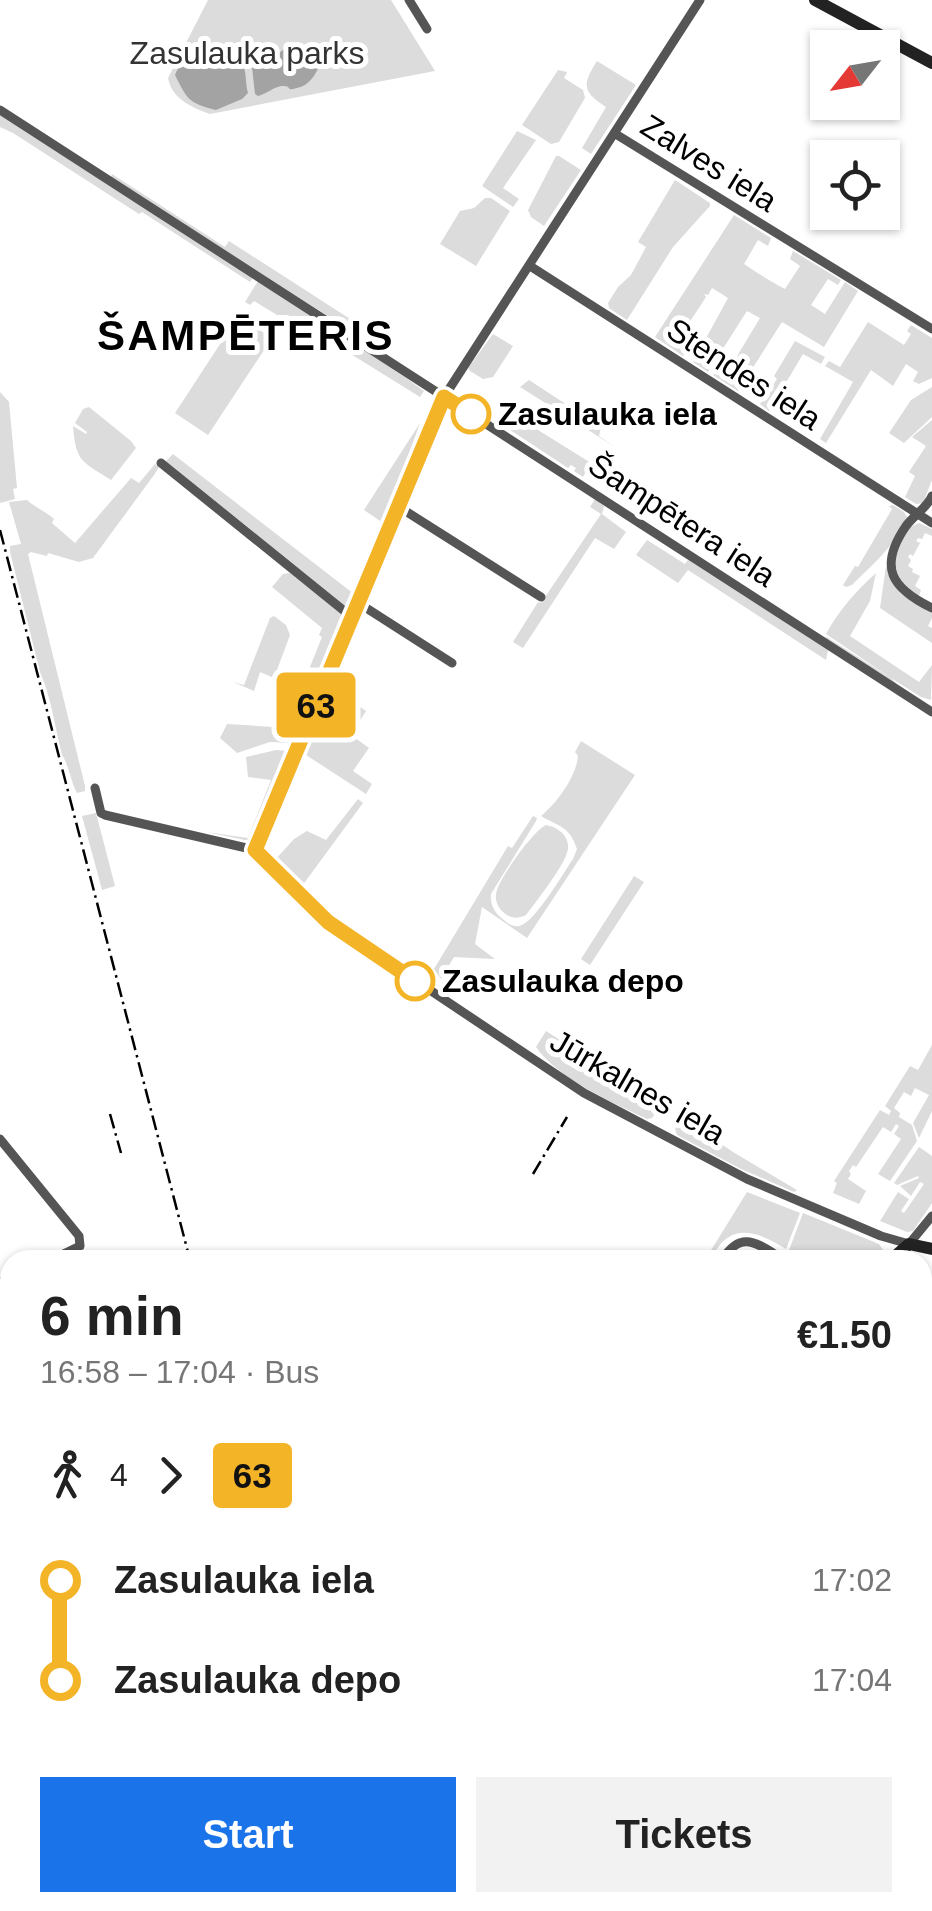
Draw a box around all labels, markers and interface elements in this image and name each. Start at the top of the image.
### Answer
north arrow [810,30,900,120]
map controls [810,30,900,230]
park label: Zasulauka parks [130,35,364,71]
street label: Zalves iela [635,107,784,219]
button: locate [810,140,900,230]
district label: ŠAMPĒTERIS [97,311,395,359]
street label: Stendes iela [660,311,828,437]
marker: Zasulauka iela [452,395,490,433]
place label: Zasulauka iela [498,396,717,432]
street label: Šampētera iela [582,446,782,594]
line badge: 63 [271,672,361,738]
text: 63 [297,686,335,725]
marker: Zasulauka depo [396,962,434,1000]
place label: Zasulauka depo [442,963,684,999]
street label: Jūrkalnes iela [544,1022,732,1152]
text: 6 min [40,1285,184,1347]
text: €1.50 [797,1314,892,1356]
text: 16:58 – 17:04 · Bus [40,1354,319,1390]
icon: walk [40,1448,95,1503]
icon: forward [143,1448,198,1503]
text: 63 [233,1456,272,1495]
text: 4 [110,1457,128,1493]
text: Zasulauka iela [114,1559,374,1601]
text: 17:02 [812,1562,892,1598]
text: Zasulauka depo [114,1659,401,1701]
text: 17:04 [812,1662,892,1698]
button: Start [40,1777,456,1892]
button: Tickets [476,1777,892,1892]

